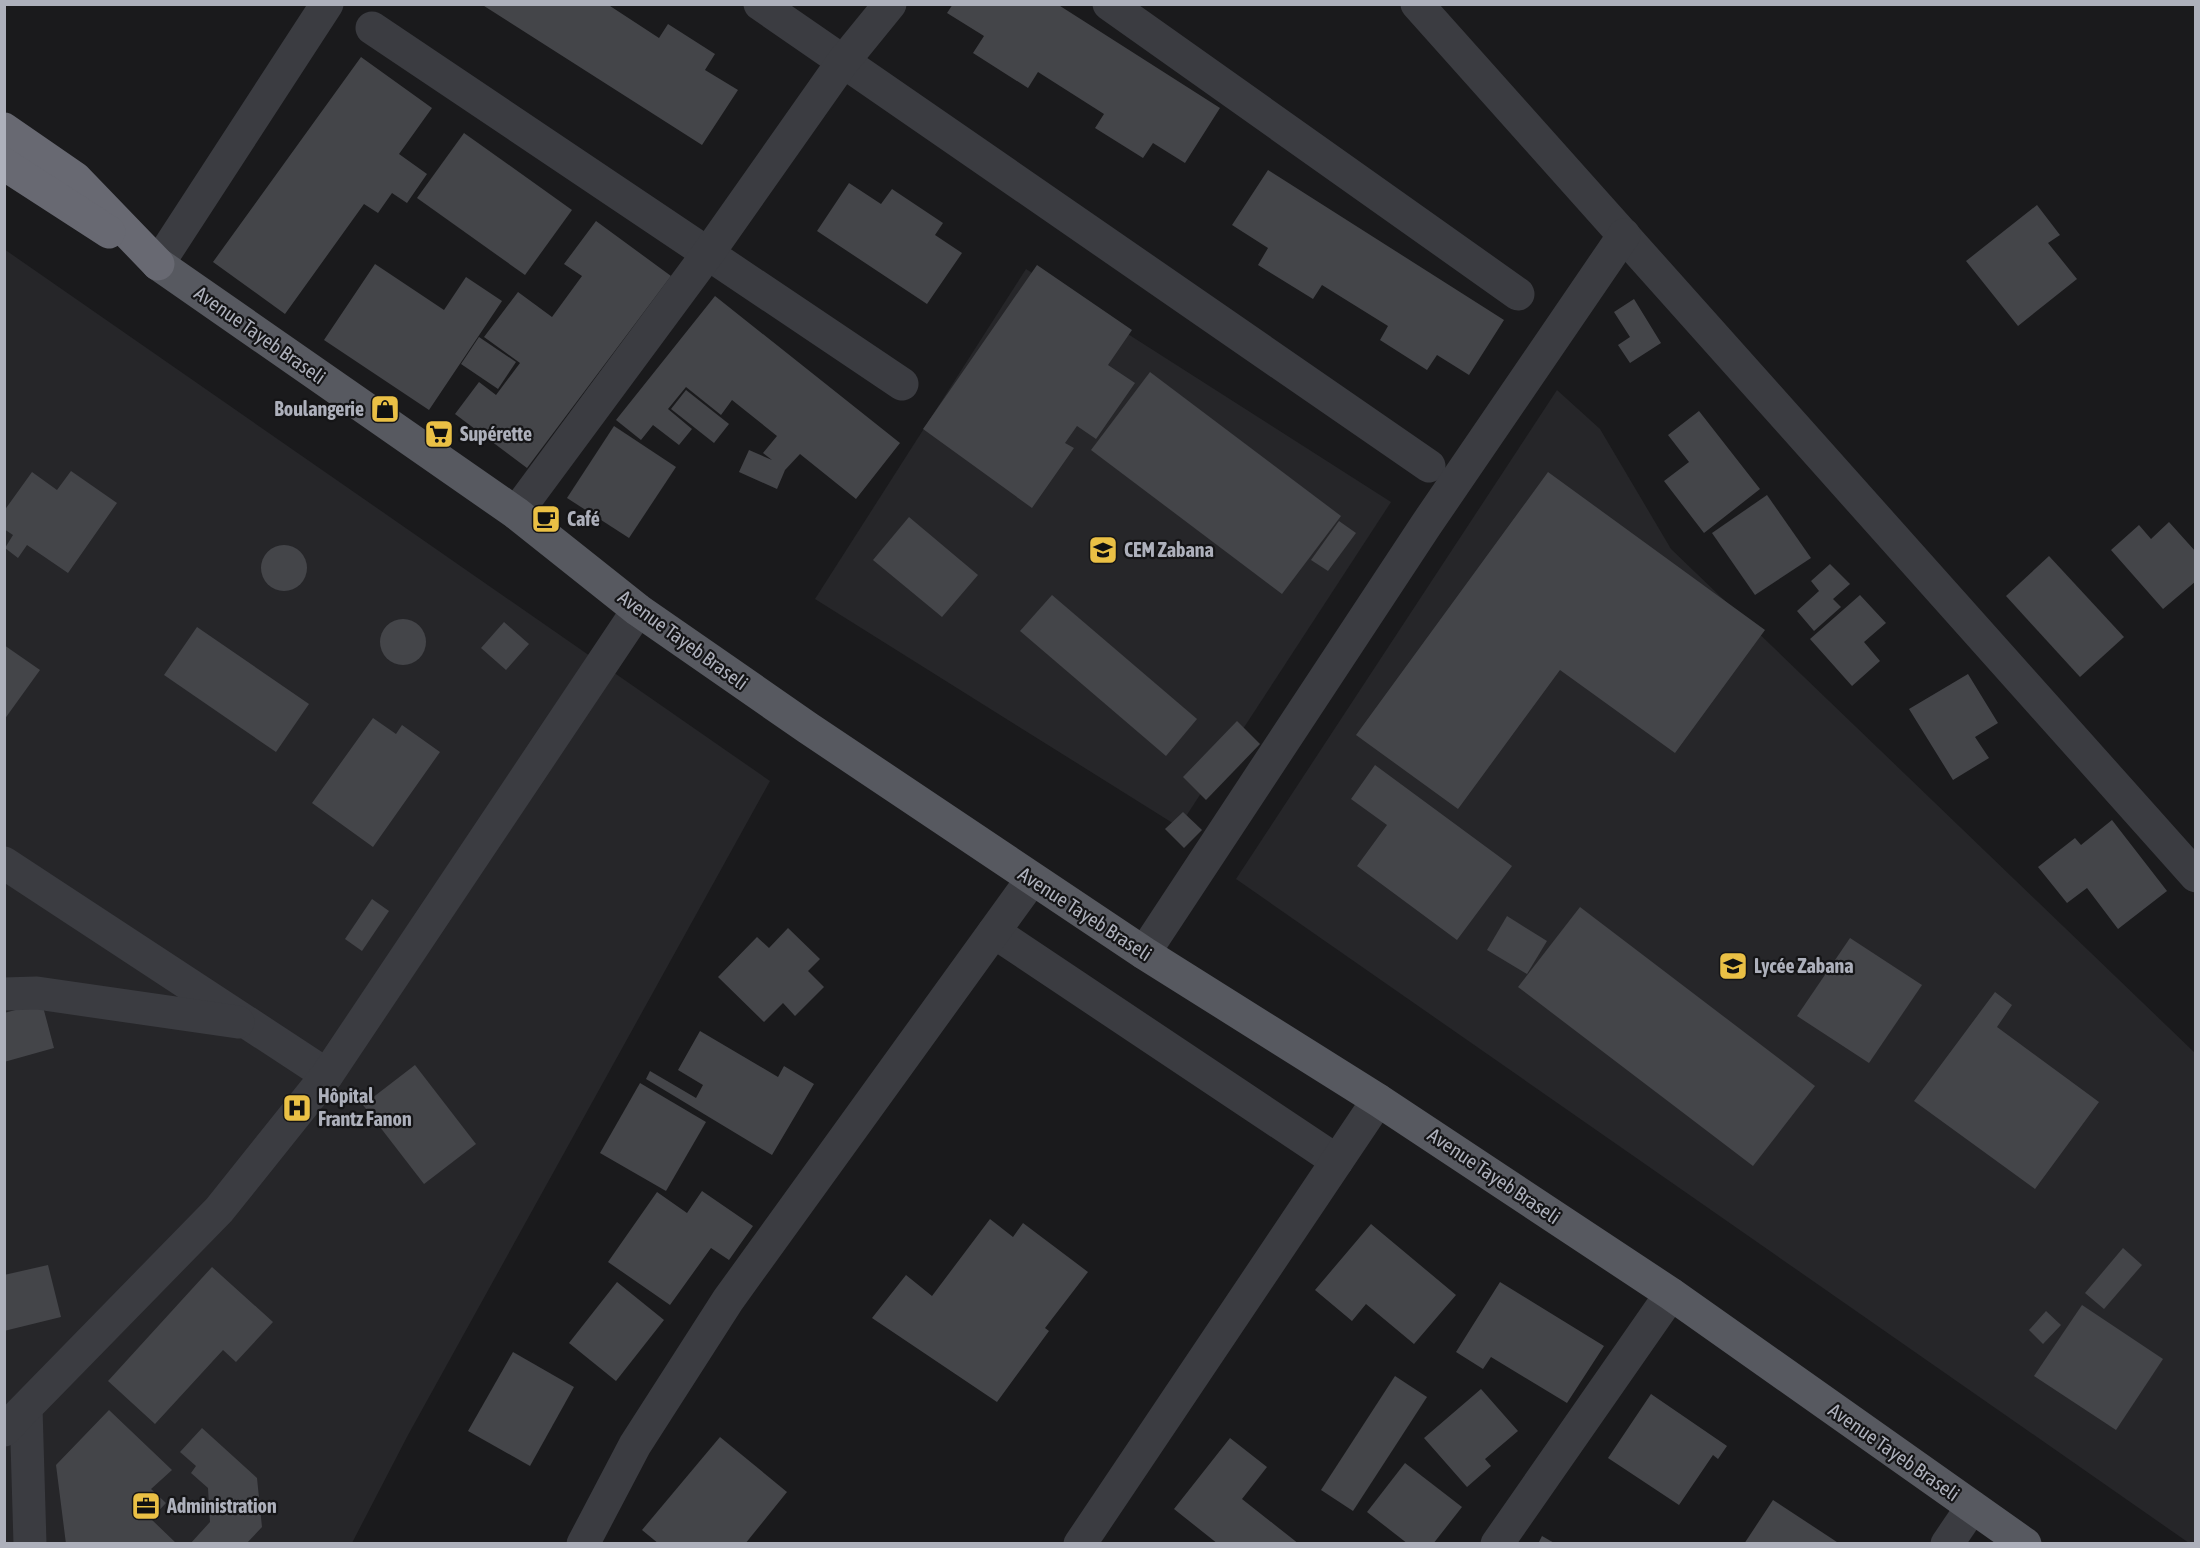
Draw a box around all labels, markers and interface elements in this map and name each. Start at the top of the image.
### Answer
street label: Avenue Tayeb Braseli [190,281,330,388]
shop icon: Boulangerie [369,393,401,425]
place label: Boulangerie [274,397,364,420]
supermarket icon: Supérette [423,418,455,450]
place label: Supérette [460,422,532,445]
cafe icon: Café [530,503,562,535]
place label: Café [567,507,600,530]
school or university icon: CEM Zabana [1087,534,1119,566]
place label: CEM Zabana [1124,538,1214,561]
street label: Avenue Tayeb Braseli [614,585,753,694]
street label: Avenue Tayeb Braseli [1014,862,1156,965]
school or university icon: Lycée Zabana [1717,950,1749,982]
place label: Lycée Zabana [1754,954,1853,977]
place label: Hôpital Frantz Fanon [318,1084,412,1130]
hospital icon: Hôpital Frantz Fanon [281,1092,313,1124]
street label: Avenue Tayeb Braseli [1424,1123,1565,1228]
street label: Avenue Tayeb Braseli [1824,1398,1964,1505]
office icon: Administration [130,1490,162,1522]
place label: Administration [166,1494,277,1517]

